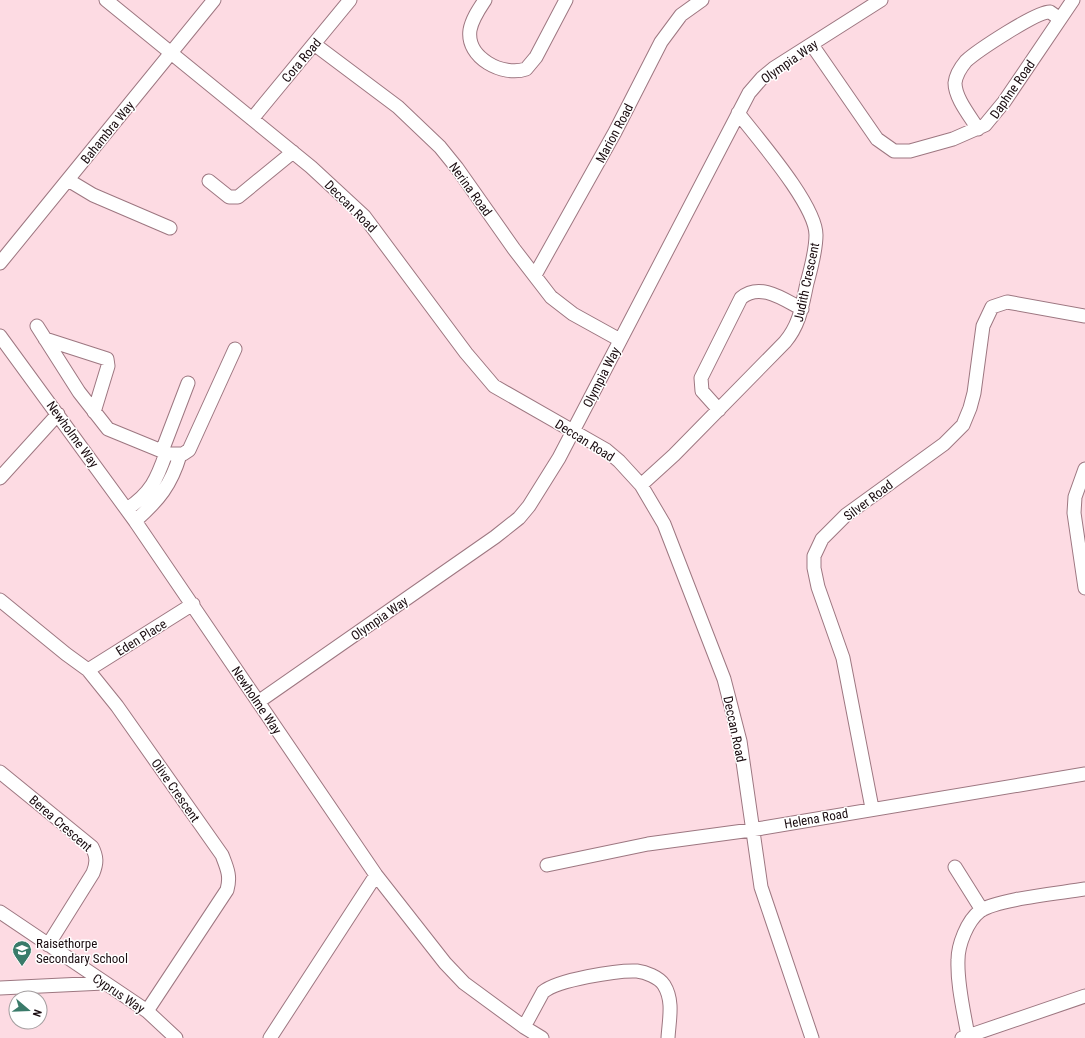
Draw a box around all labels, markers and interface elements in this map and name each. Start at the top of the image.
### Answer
street label: Cora Road [279,35,324,85]
street label: Olympia Way [758,36,821,86]
street label: Daphne Road [987,57,1038,121]
street label: Bahambra Way [78,98,138,167]
street label: Marion Road [593,101,636,165]
street label: Nerina Road [446,160,495,219]
street label: Deccan Road [322,177,380,235]
street label: Judith Crescent [791,241,822,323]
street label: Olympia Way [580,344,623,410]
street label: Newholme Way [43,398,102,471]
street label: Deccan Road [552,416,617,465]
street label: Silver Road [841,477,896,524]
street label: Olympia Way [348,593,411,643]
street label: Eden Place [113,616,169,659]
street label: Newholme Way [228,664,285,737]
street label: Deccan Road [720,695,749,764]
street label: Olive Crescent [148,756,203,825]
street label: Berea Crescent [26,792,95,855]
street label: Helena Road [783,805,849,832]
place label: Raisethorpe Secondary School [36,936,128,966]
school or university icon: Raisethorpe Secondary School [11,939,33,967]
street label: Cyprus Way [90,971,148,1017]
north arrow [8,990,48,1030]
text: N [30,1008,44,1019]

